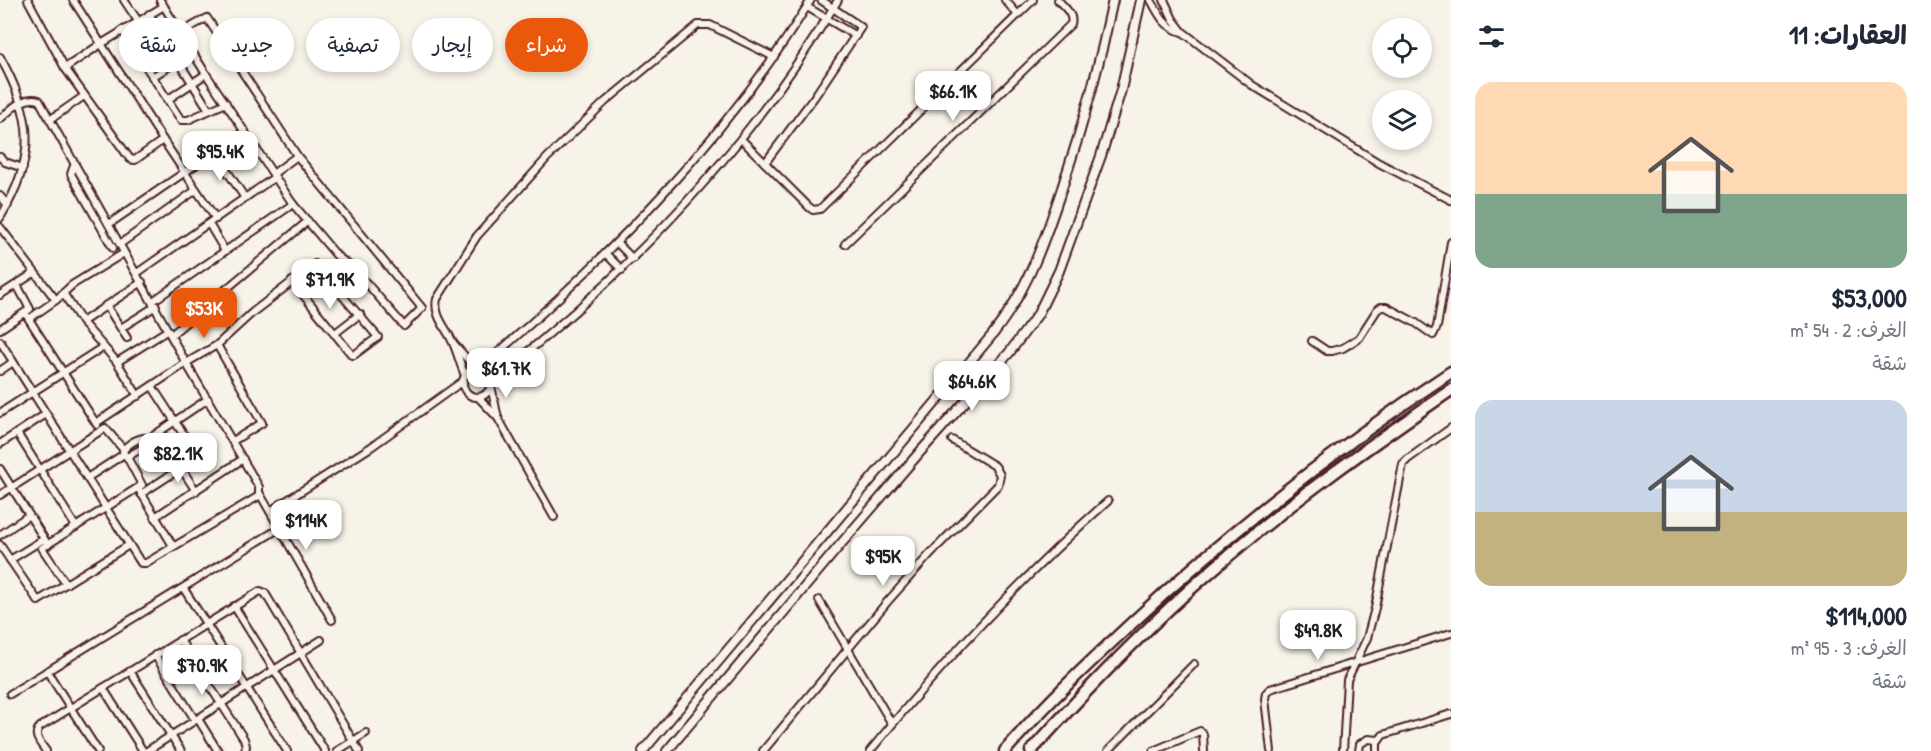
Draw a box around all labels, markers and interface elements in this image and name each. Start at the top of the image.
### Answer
text: العقارات: 11 [1789,17,1907,52]
chip: شقة [119,18,198,72]
chip: جديد [210,18,294,72]
chip: تصفية [306,18,400,72]
chip: إيجار [412,18,493,72]
chip: شراء [505,18,588,72]
map controls [1372,18,1432,150]
button: locate [1372,18,1432,78]
icon: filters [1475,20,1508,53]
pin: $66.1K [904,71,1002,122]
text: $66.1K [929,77,977,104]
button: layers [1372,90,1432,150]
icon: home [1637,121,1745,229]
pin: $95.4K [171,131,269,182]
text: $95.4K [196,137,244,164]
pin: $71.9K [281,259,379,310]
text: $71.9K [305,265,355,292]
text: $53,000 [1831,280,1907,315]
pin: $53K [168,288,240,339]
text: $53K [185,294,223,321]
text: الغرف: 2 · 54 m² [1790,316,1907,343]
pin: $61.7K [457,348,555,399]
text: شقة [1872,349,1907,376]
text: $61.7K [481,354,531,381]
pin: $64.6K [923,361,1021,412]
text: $64.6K [948,367,996,394]
pin: $82.1K [129,433,227,484]
text: $82.1K [153,439,203,466]
icon: home [1637,439,1745,547]
pin: $114K [264,500,348,551]
text: $114K [285,506,327,533]
pin: $95K [847,536,919,587]
text: $95K [865,542,901,569]
text: $114,000 [1825,598,1907,633]
pin: $49.8K [1269,610,1367,661]
text: $49.8K [1294,616,1342,643]
text: الغرف: 3 · 95 m² [1791,634,1907,661]
pin: $70.9K [153,645,251,696]
text: $70.9K [176,651,228,678]
text: شقة [1872,667,1907,694]

